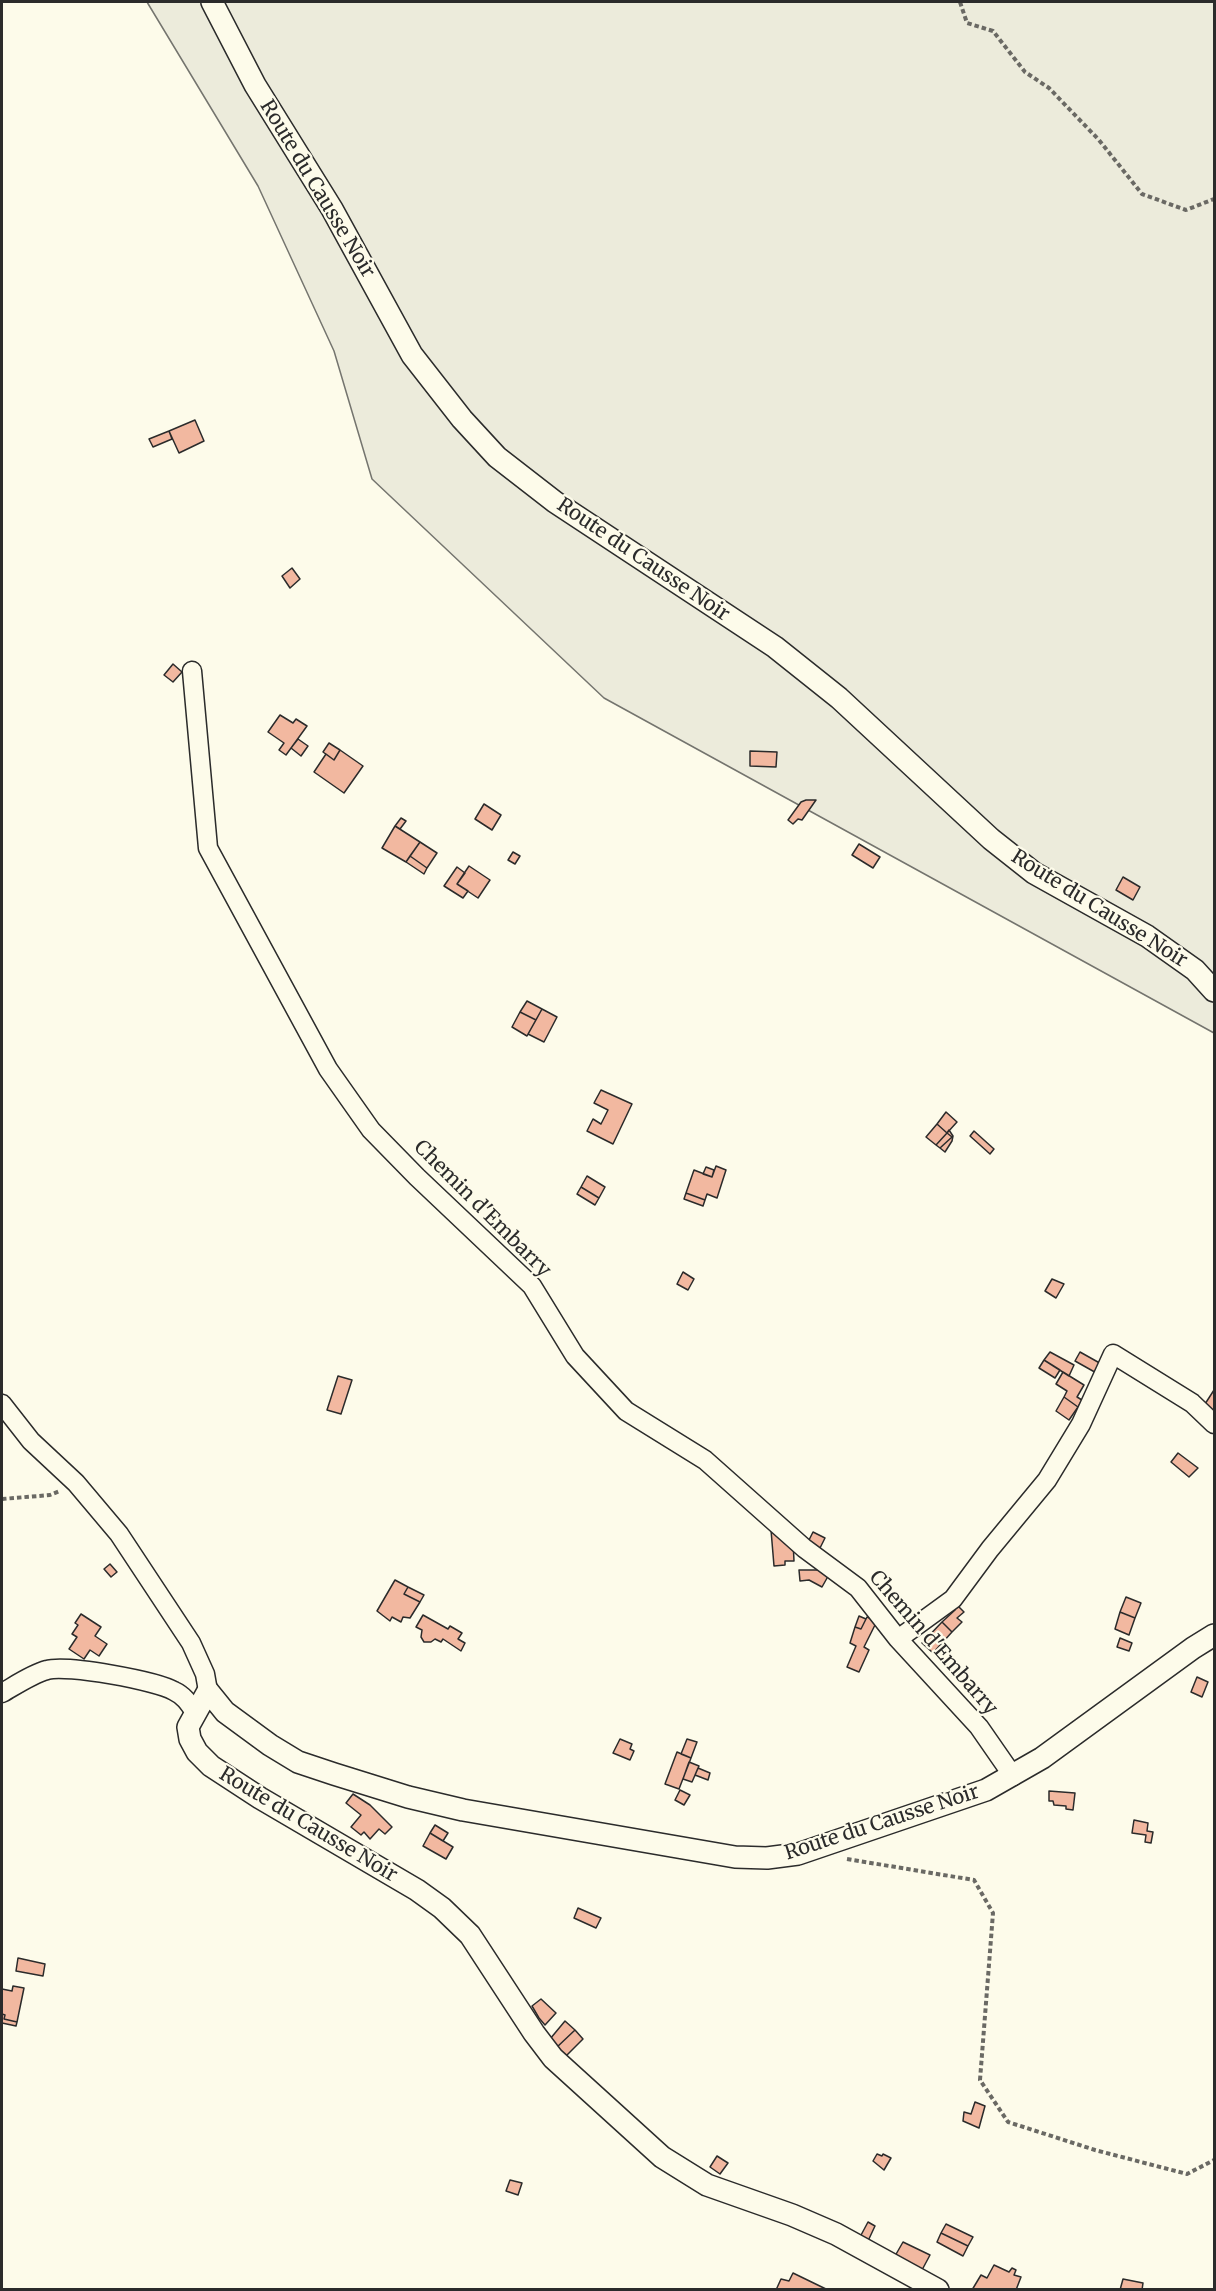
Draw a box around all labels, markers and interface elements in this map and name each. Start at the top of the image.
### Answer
street label: Route du Causse Noir [254,96,380,282]
street label: Route du Causse Noir [552,493,734,627]
street label: Route du Causse Noir [1007,845,1191,973]
street label: Chemin d'Embarry [409,1136,555,1282]
street label: Chemin d'Embarry [864,1566,1002,1720]
street label: Route du Causse Noir [215,1762,401,1888]
street label: Route du Causse Noir [782,1780,982,1866]

